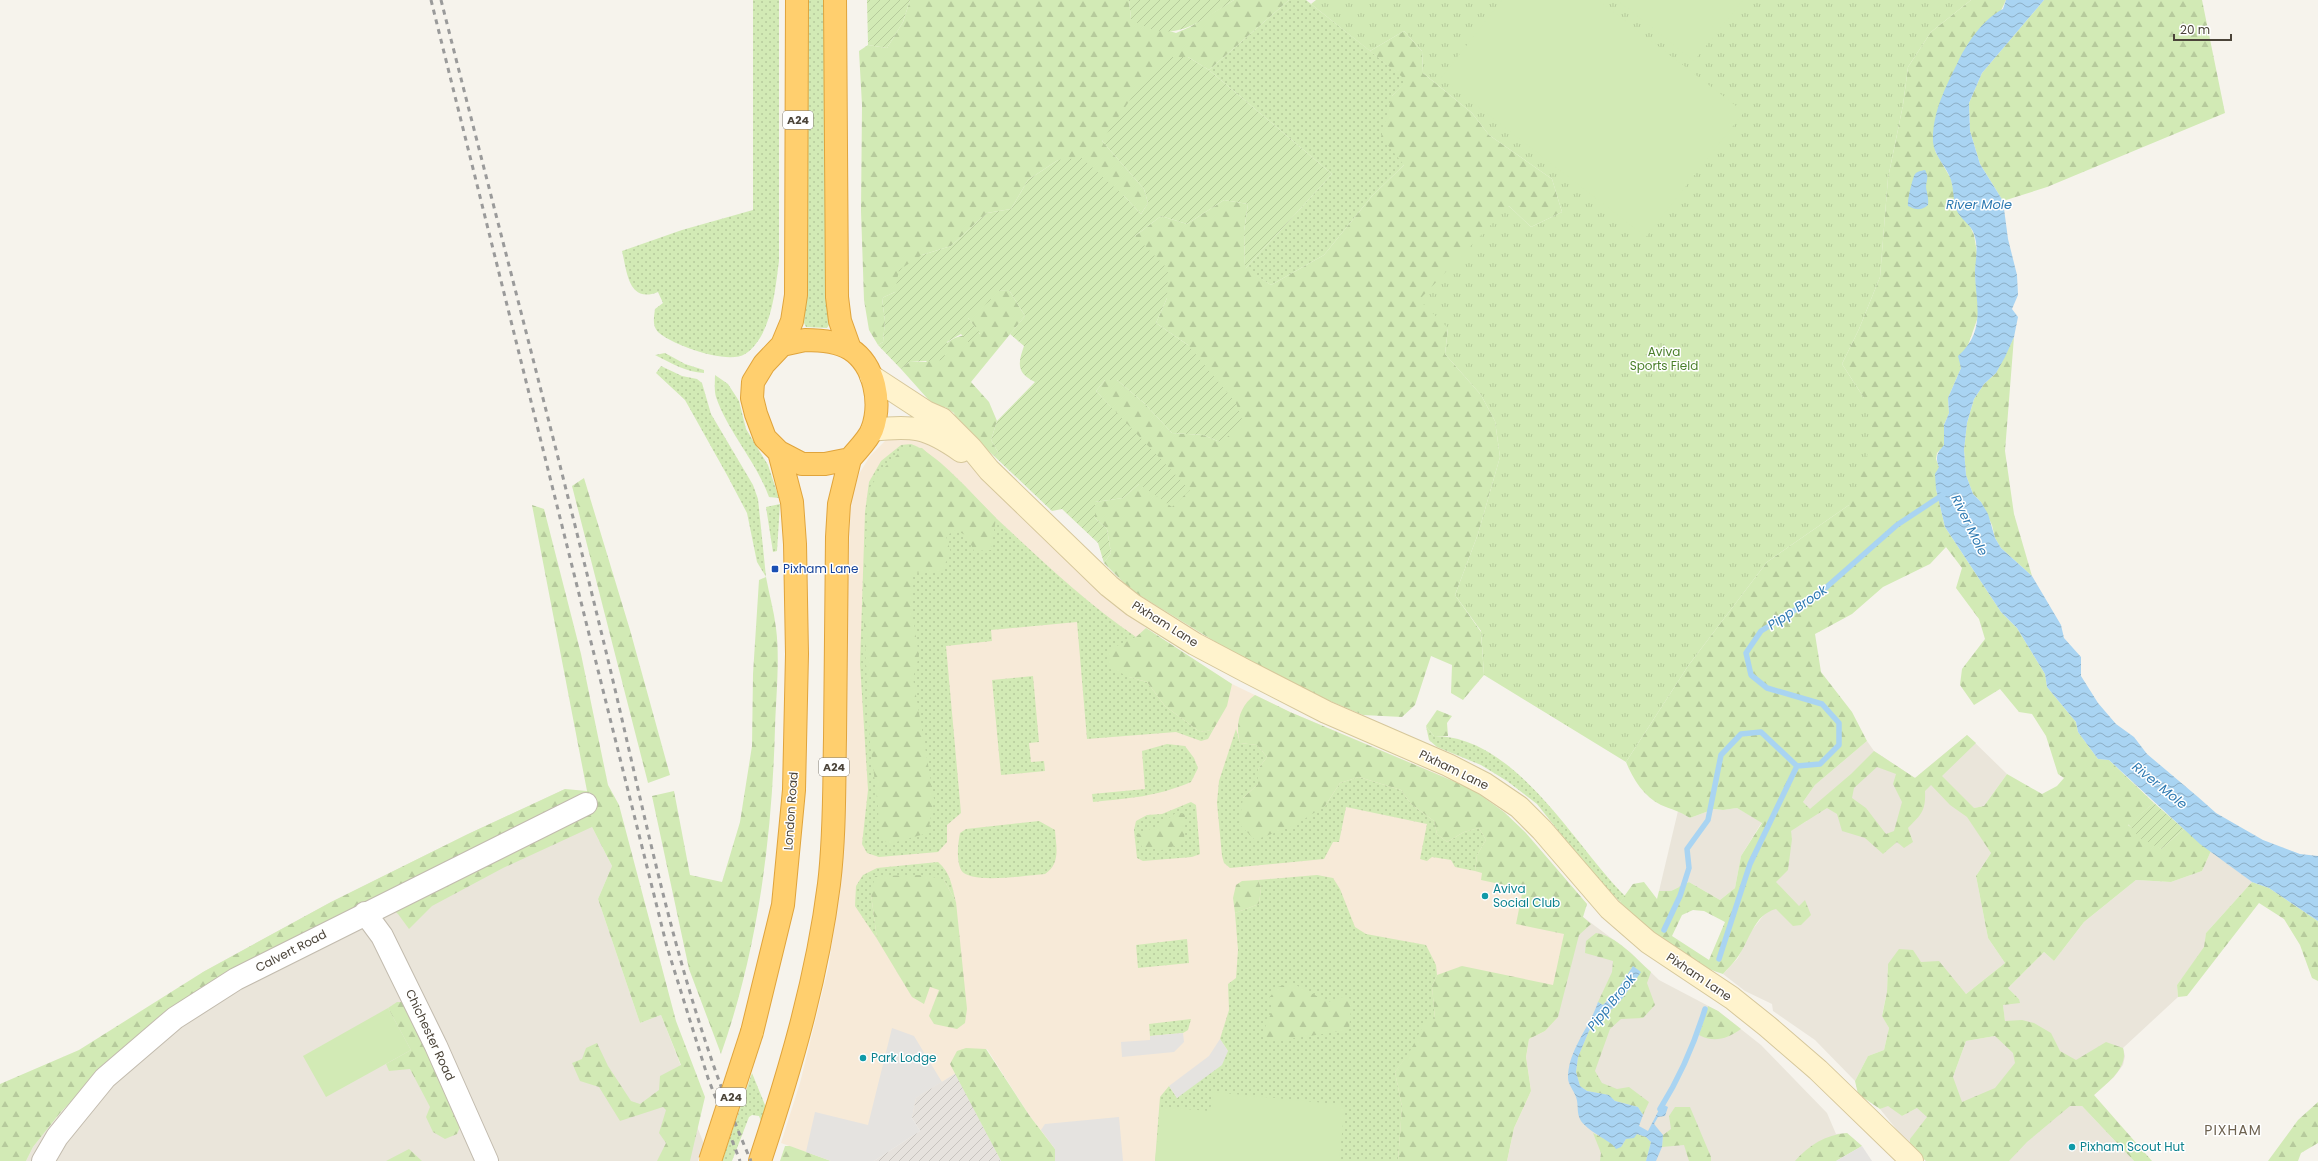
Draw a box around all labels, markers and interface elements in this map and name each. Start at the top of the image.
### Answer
scale bar [2174,16,2231,42]
text: 20 m [2180,21,2210,38]
road number: A24 [783,111,813,129]
water label: River Mole [1946,195,2012,214]
park label: Aviva Sports Field [1630,343,1698,374]
water label: River Mole [1947,491,1993,559]
place label: Pixham Lane [783,560,858,577]
marker: Pixham Lane [770,564,780,574]
water label: Pipp Brook [1764,580,1832,634]
street label: Pixham Lane [1129,596,1202,651]
street label: Pixham Lane [1417,745,1492,794]
water label: River Mole [2128,757,2191,814]
road number: A24 [819,758,849,776]
street label: London Road [779,771,802,851]
place label: Aviva Social Club [1493,880,1560,911]
marker: Aviva Social Club [1480,891,1490,901]
street label: Calvert Road [252,925,329,976]
street label: Pixham Lane [1663,948,1735,1005]
water label: Pipp Brook [1583,969,1641,1035]
street label: Chichester Road [402,986,459,1083]
place label: Park Lodge [871,1049,936,1066]
marker: Park Lodge [858,1053,868,1063]
road number: A24 [716,1088,746,1106]
district label: PIXHAM [2204,1120,2262,1140]
place label: Pixham Scout Hut [2080,1138,2185,1155]
marker: Pixham Scout Hut [2067,1142,2077,1152]

